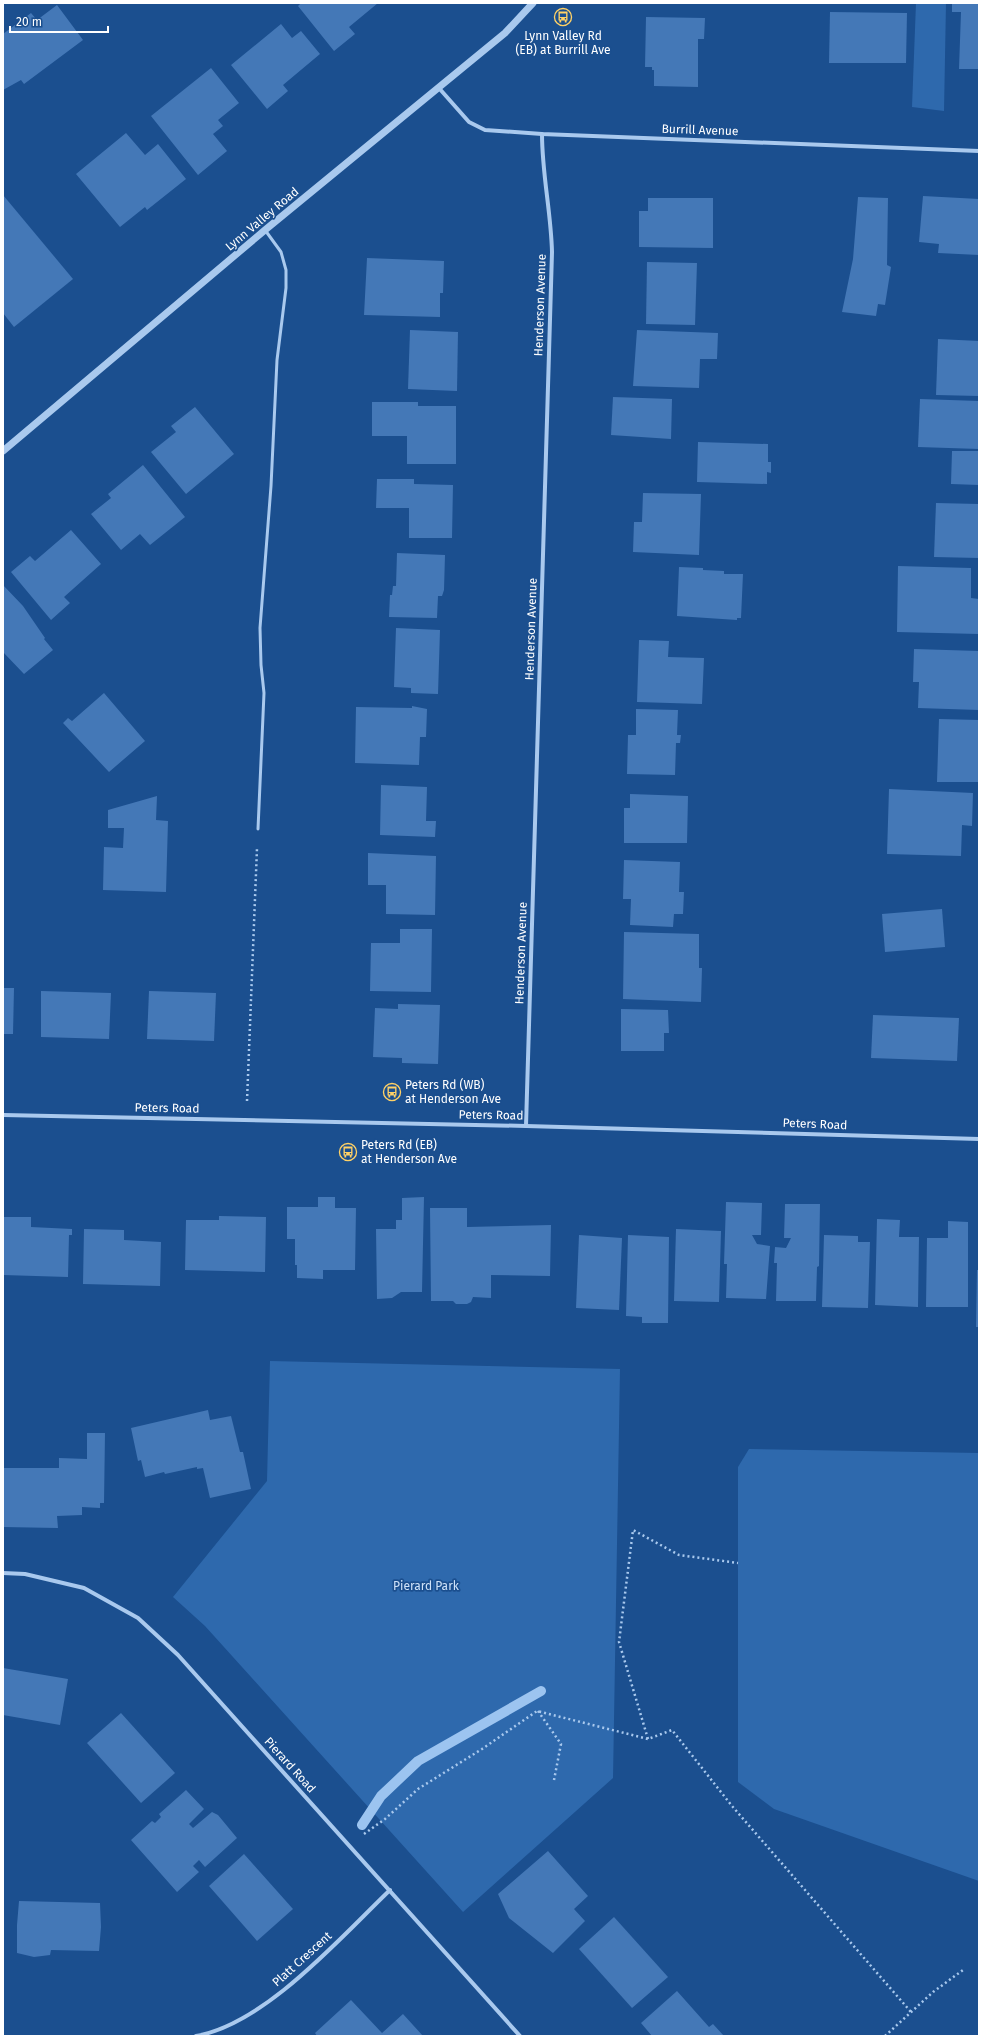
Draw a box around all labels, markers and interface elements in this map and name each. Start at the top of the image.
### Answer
bus stop icon: Lynn Valley Rd (EB) at Burrill Ave [553,7,573,27]
scale bar [10,8,108,34]
text: 20 m [16,15,42,29]
place label: Lynn Valley Rd (EB) at Burrill Ave [515,29,611,57]
street label: Burrill Avenue [661,122,739,138]
street label: Lynn Valley Road [223,184,301,254]
street label: Henderson Avenue [531,254,549,356]
street label: Henderson Avenue [522,578,540,680]
street label: Henderson Avenue [512,902,530,1004]
place label: Peters Rd (WB) at Henderson Ave [405,1078,501,1106]
bus stop icon: Peters Rd (WB) at Henderson Ave [382,1082,402,1102]
street label: Peters Road [134,1100,200,1116]
street label: Peters Road [458,1107,524,1123]
street label: Peters Road [782,1116,848,1132]
place label: Peters Rd (EB) at Henderson Ave [361,1138,457,1166]
bus stop icon: Peters Rd (EB) at Henderson Ave [338,1142,358,1162]
park label: Pierard Park [393,1579,460,1593]
street label: Pierard Road [261,1734,319,1796]
street label: Platt Crescent [269,1928,335,1989]

